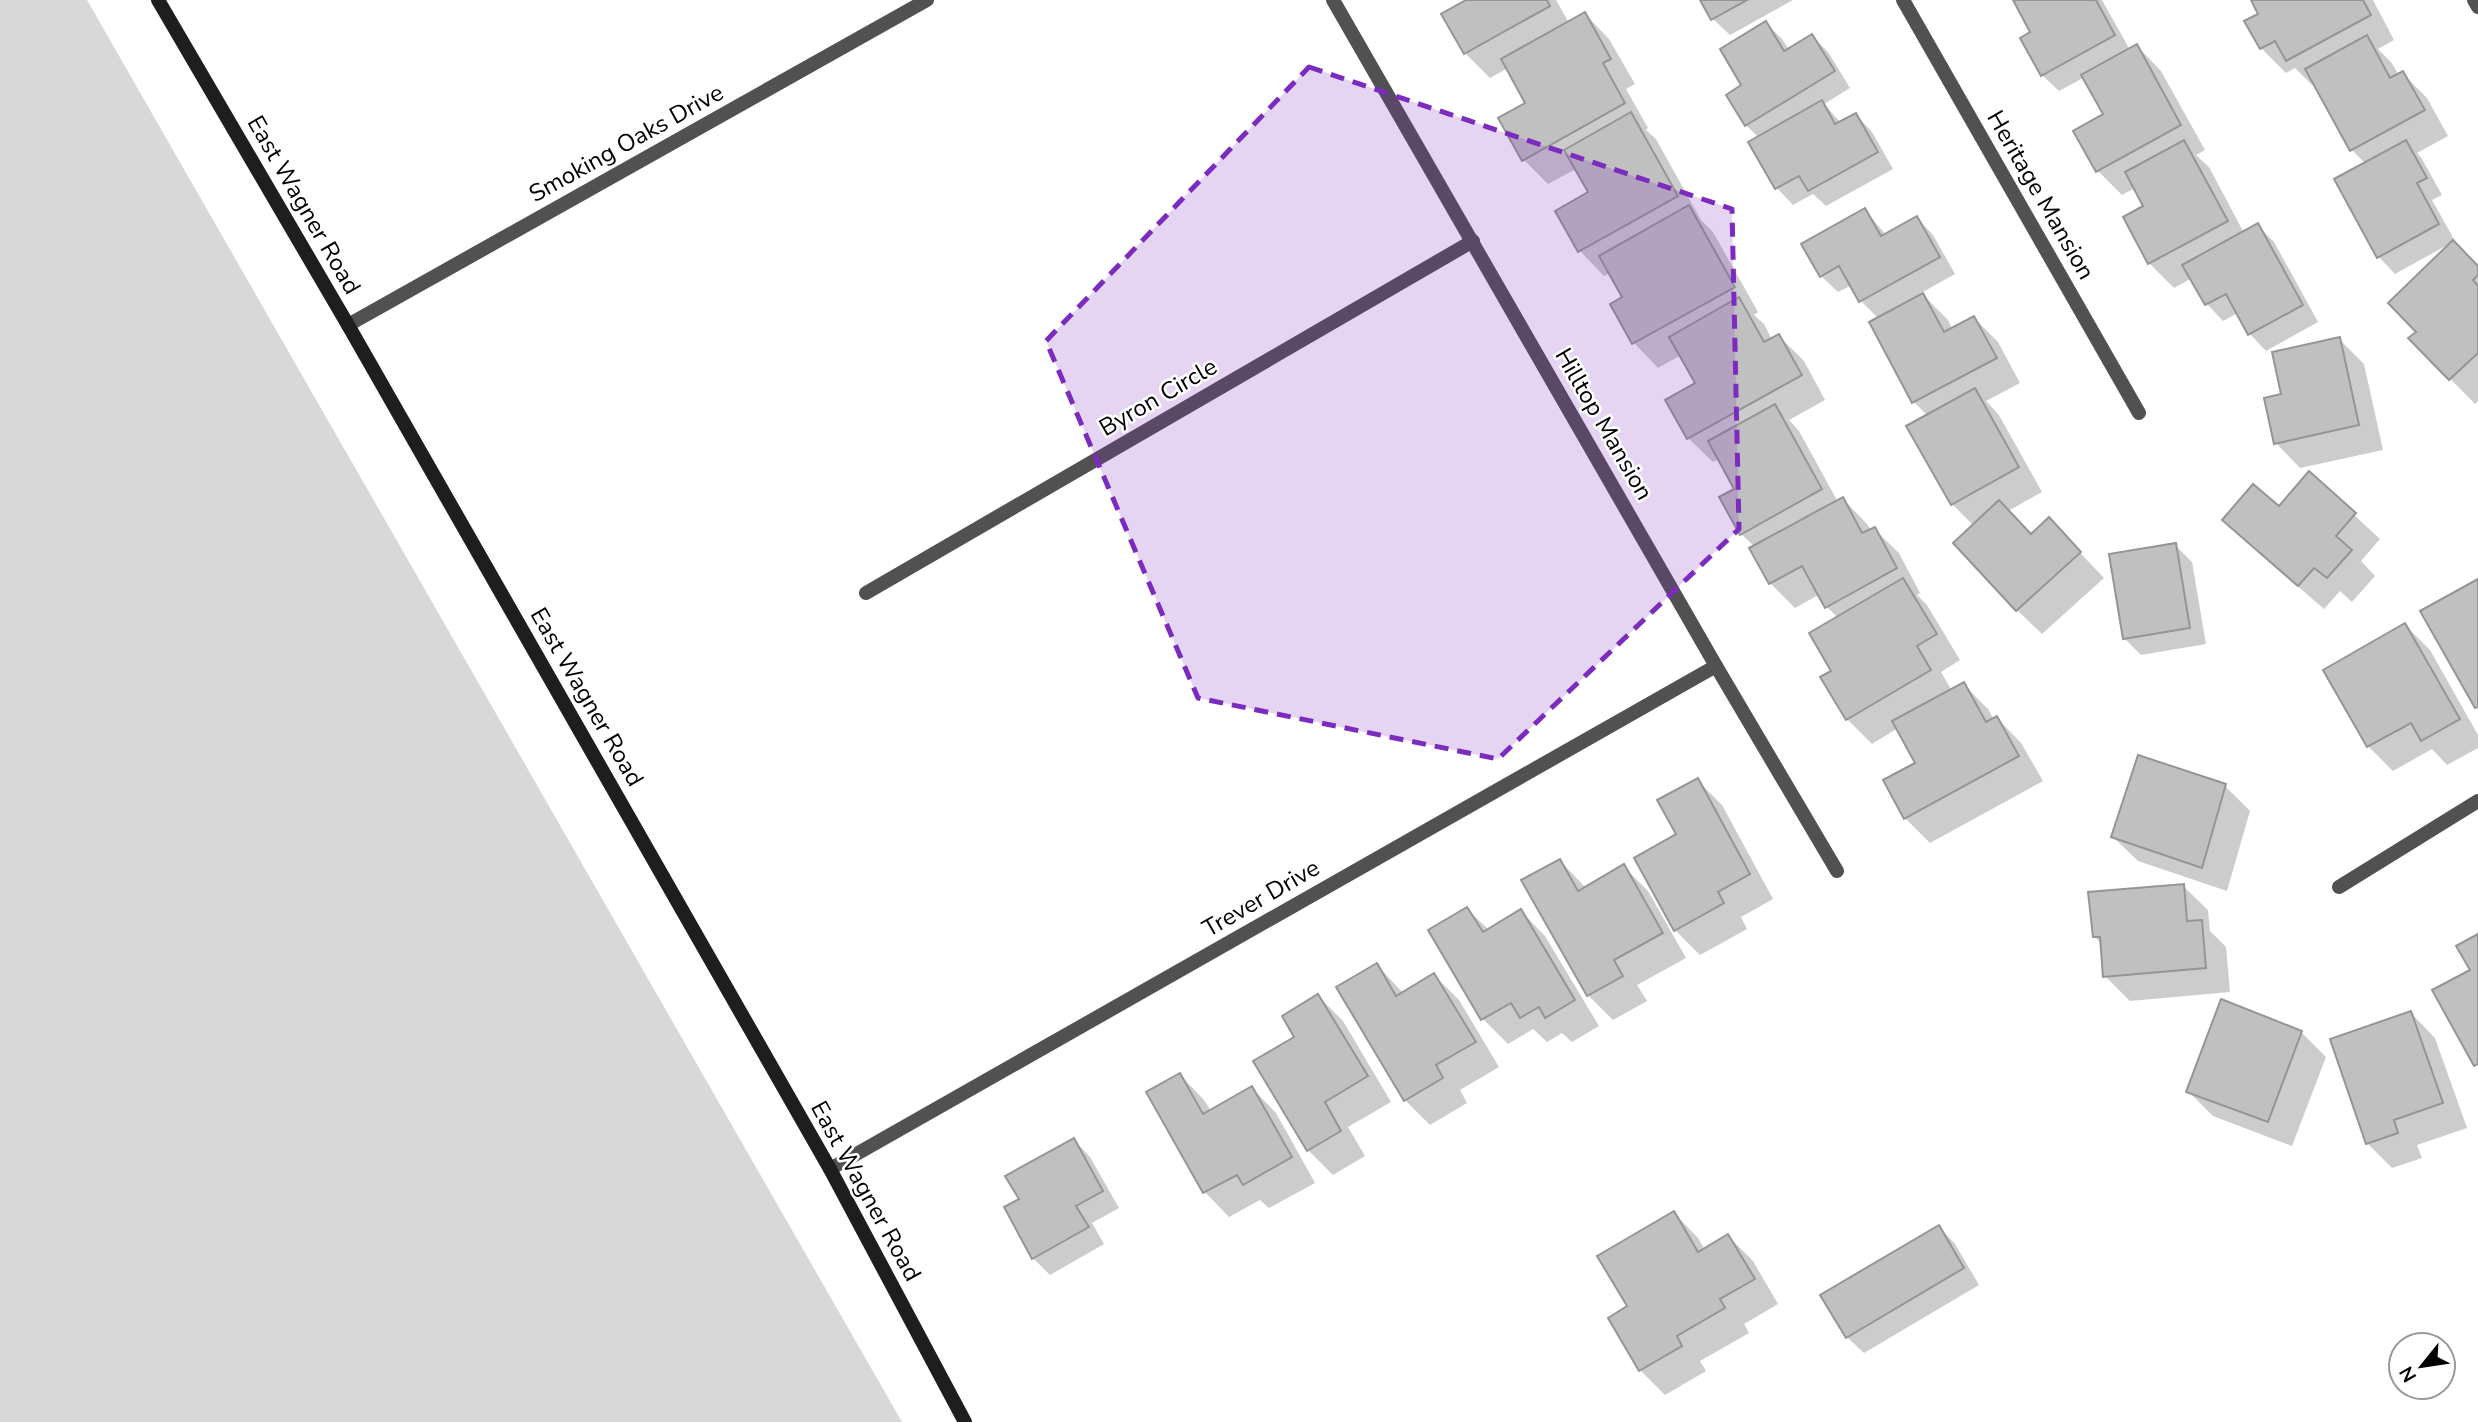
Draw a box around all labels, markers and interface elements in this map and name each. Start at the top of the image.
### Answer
street label: Smoking Oaks Drive [523,76,729,210]
street label: Heritage Mansion [1980,105,2102,285]
street label: East Wagner Road [240,110,368,300]
street label: Hilltop Mansion [1547,342,1661,506]
street label: Byron Circle [1093,350,1223,444]
street label: East Wagner Road [523,602,651,792]
street label: Trever Drive [1197,852,1325,944]
street label: East Wagner Road [803,1095,929,1287]
north arrow [2387,1331,2457,1401]
text: N [2393,1361,2423,1387]

